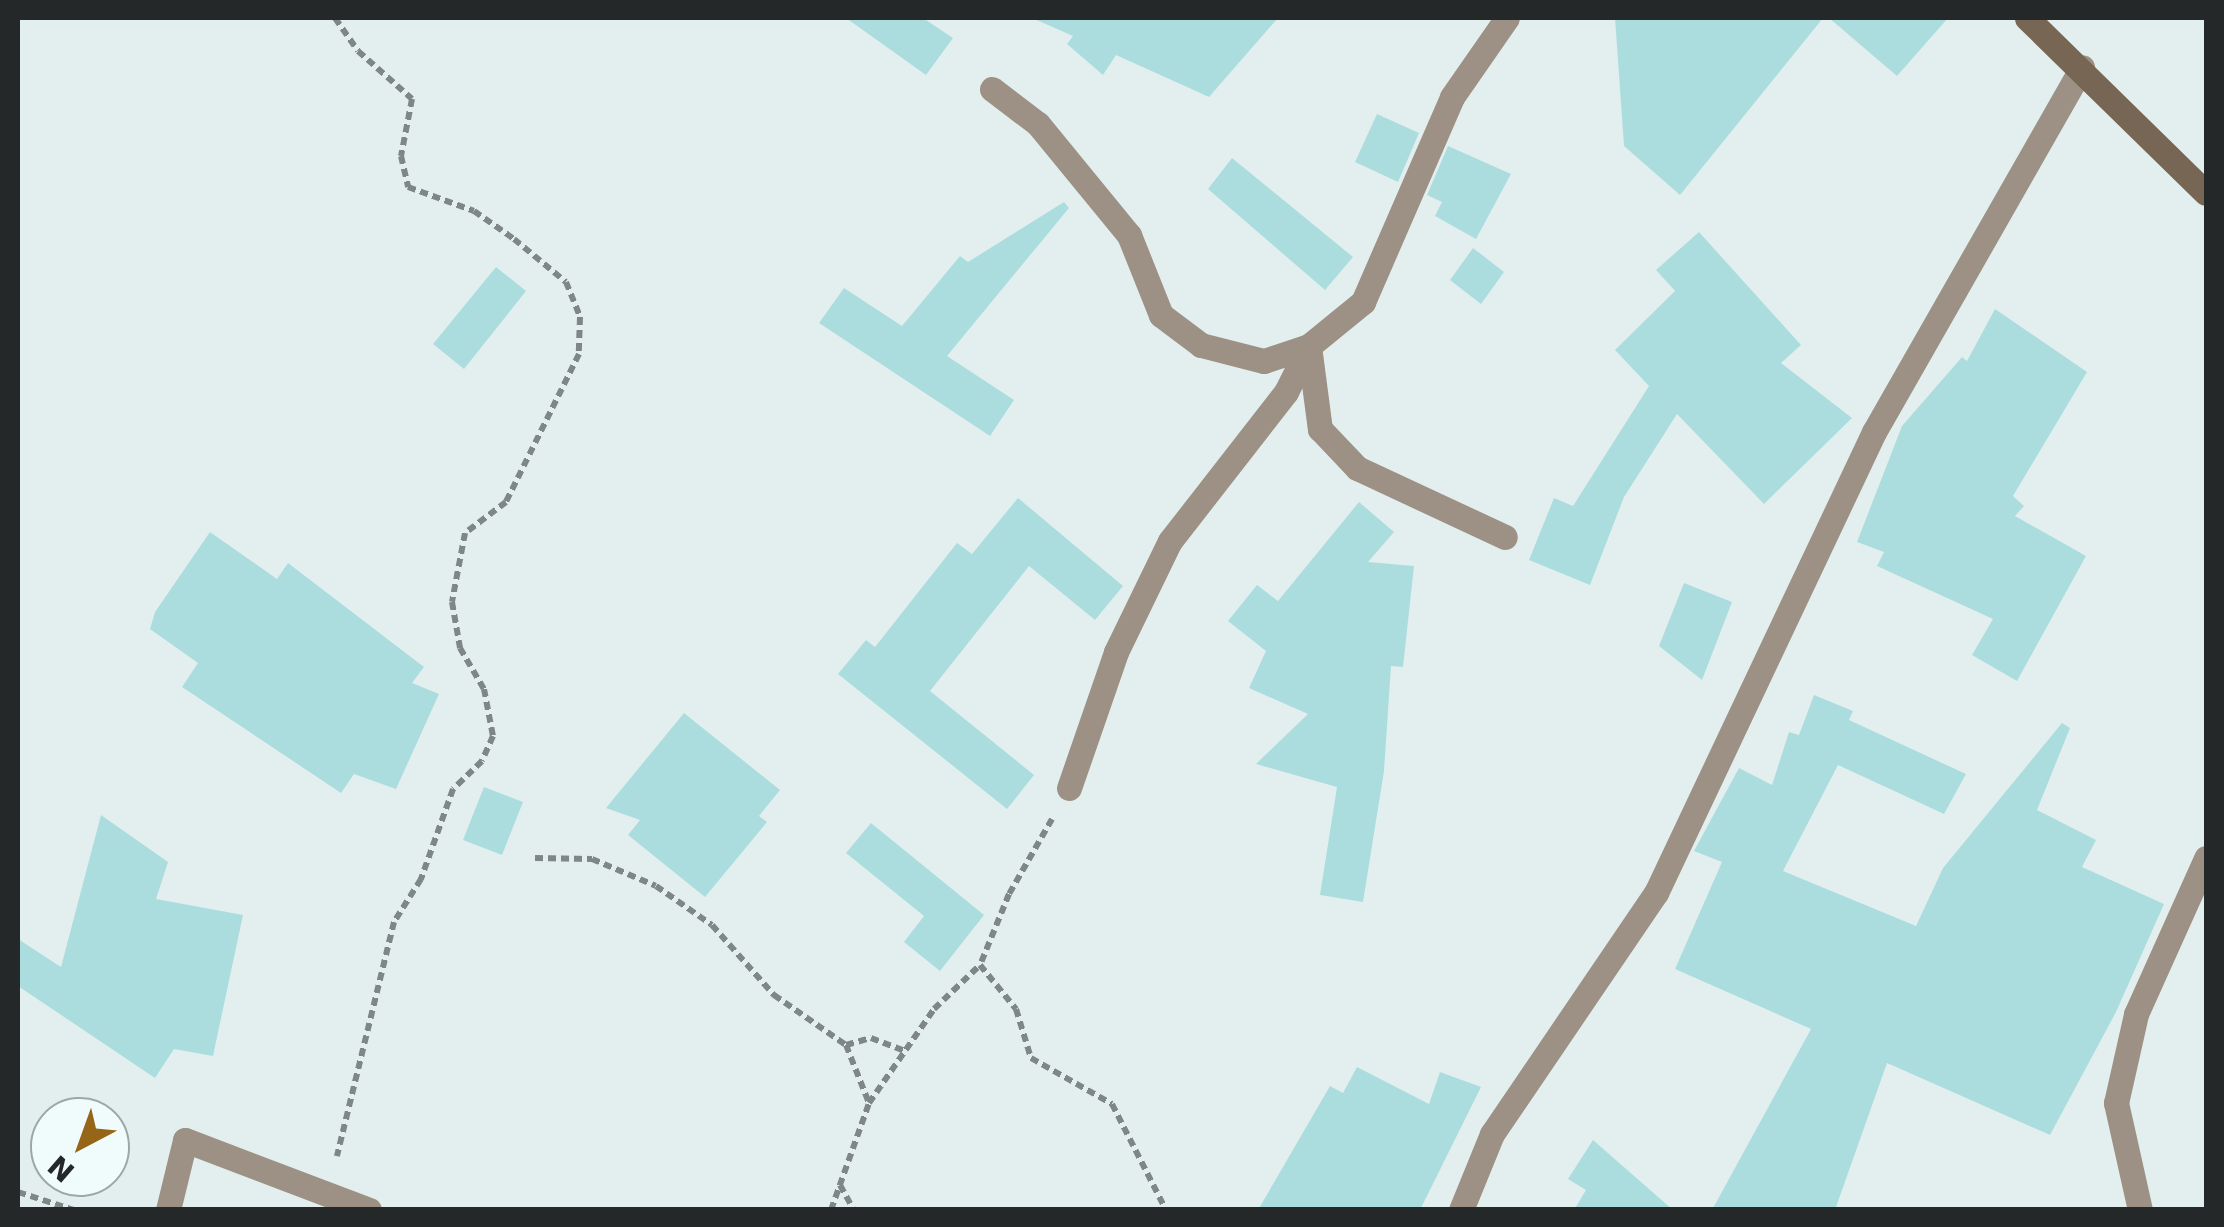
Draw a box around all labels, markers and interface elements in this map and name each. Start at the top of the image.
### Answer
north arrow [30,1097,130,1197]
text: N [42,1148,81,1189]

